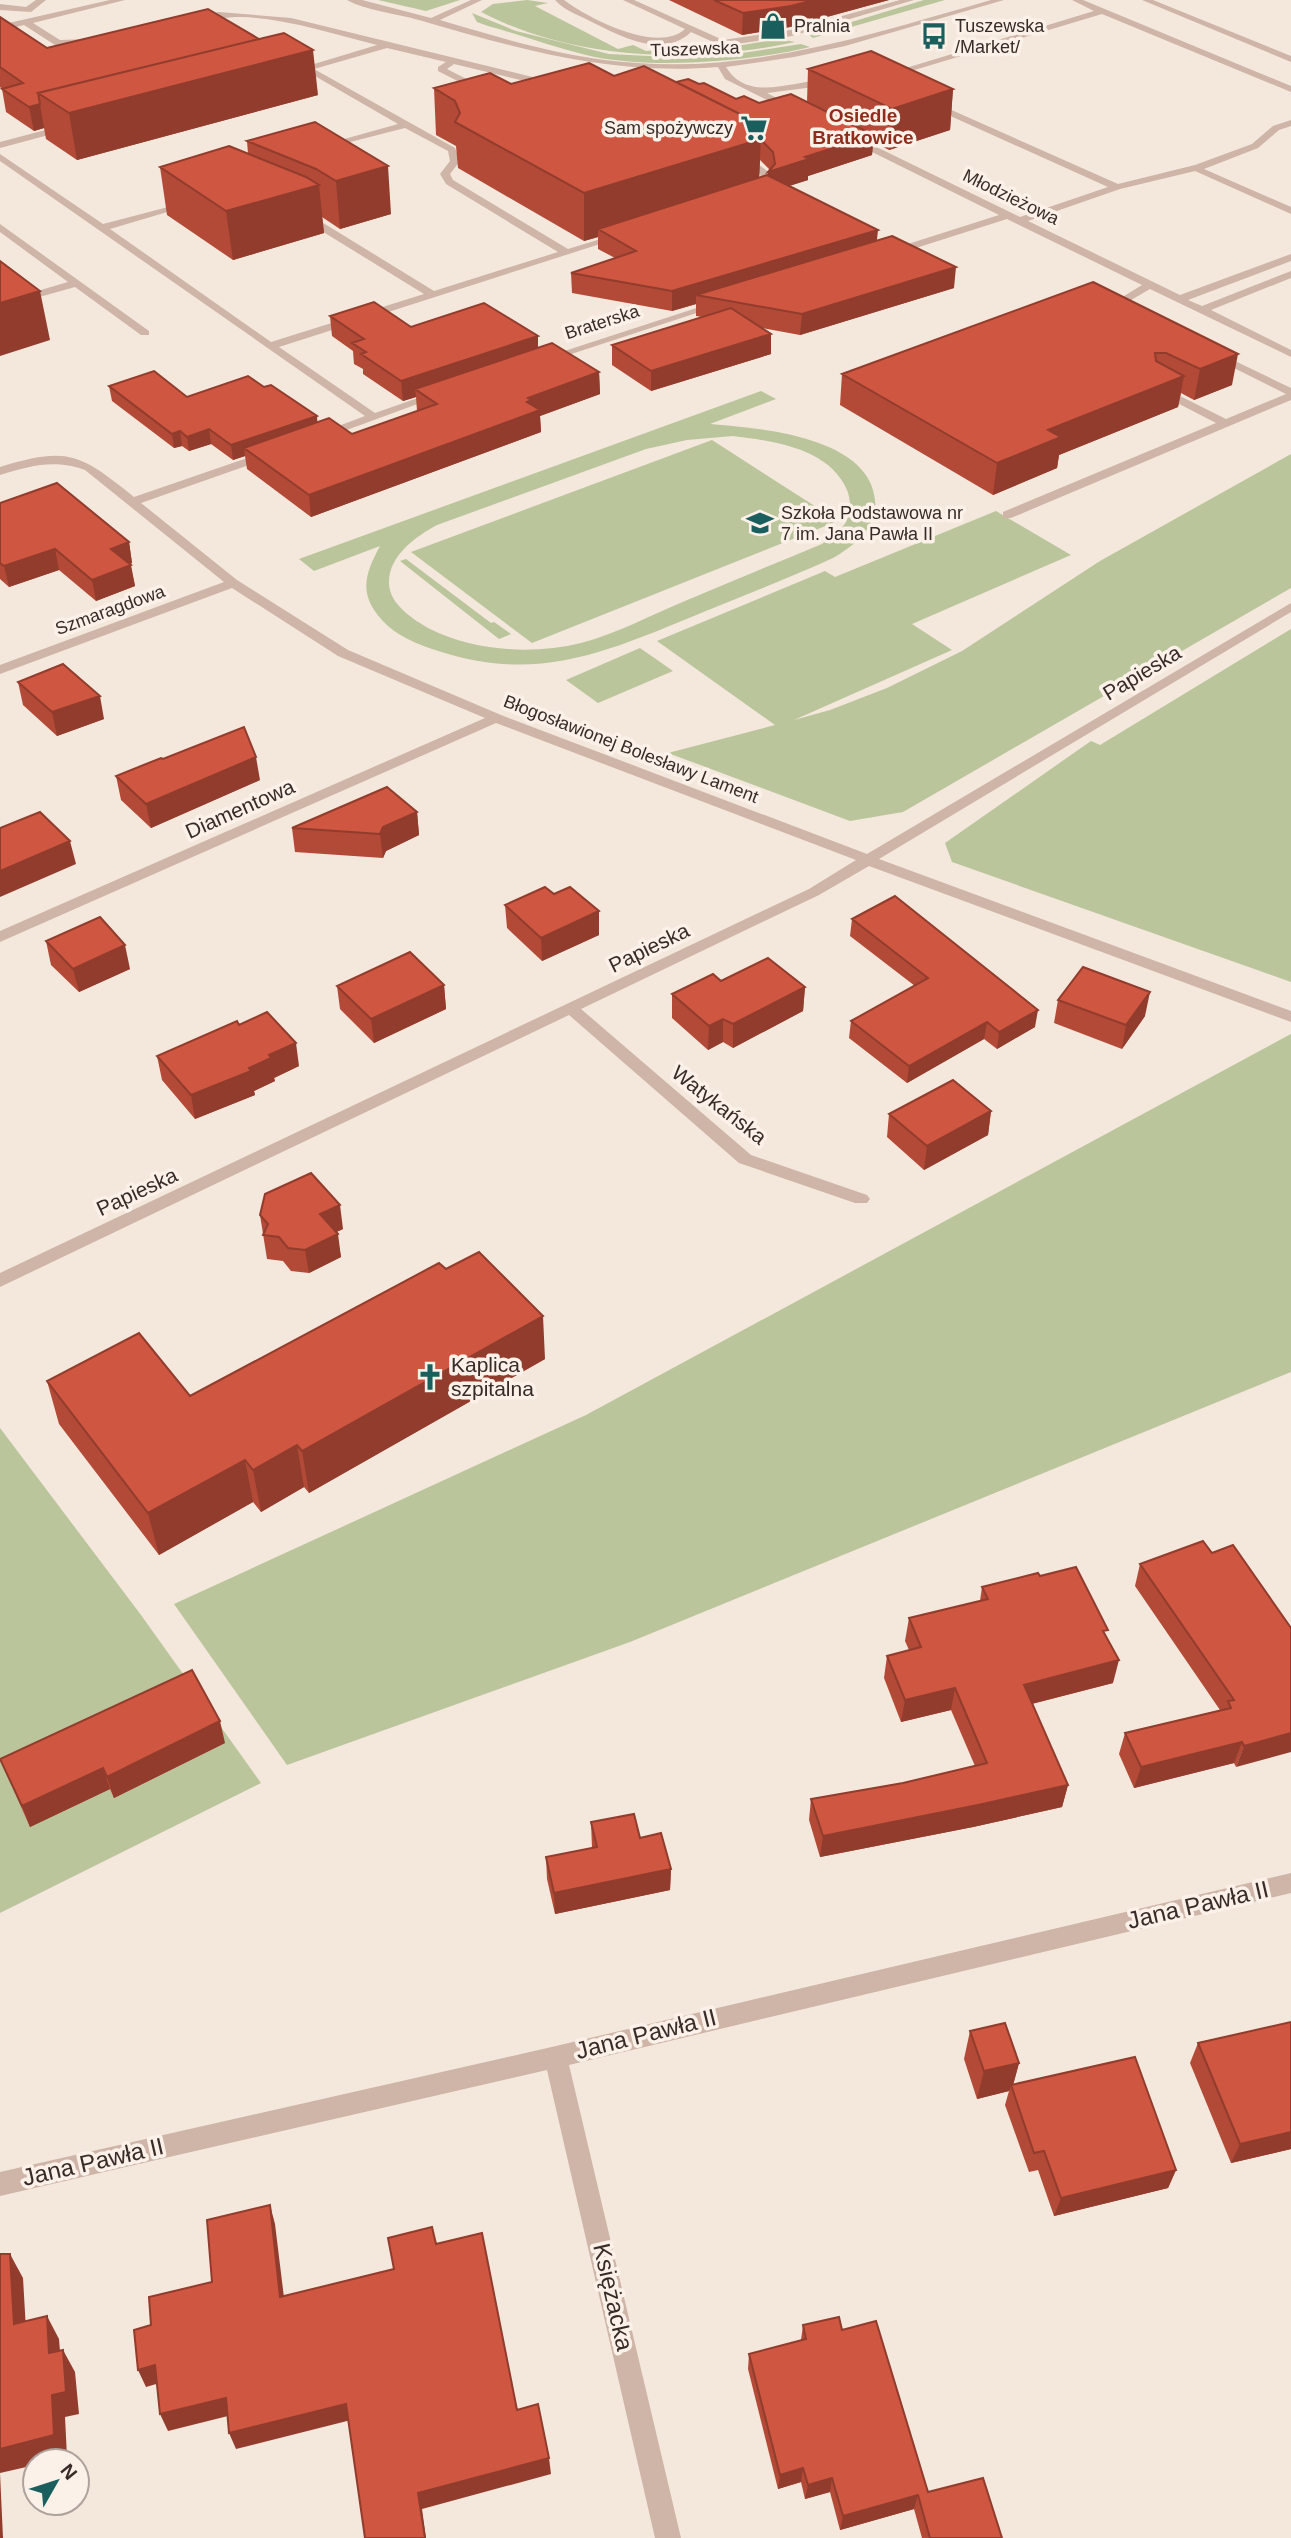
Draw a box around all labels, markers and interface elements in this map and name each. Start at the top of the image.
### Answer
shop icon: Pralnia [758,11,788,41]
place label: Pralnia [794,16,851,36]
place label: Tuszewska /Market/ [955,16,1045,57]
bus stop icon: Tuszewska /Market/ [919,21,949,51]
street label: Tuszewska [650,37,741,61]
district label: Osiedle Bratkowice [812,105,914,148]
supermarket icon: Sam spożywczy [739,113,769,143]
place label: Sam spożywczy [604,118,733,138]
street label: Młodzieżowa [960,165,1063,229]
street label: Braterska [562,300,643,343]
place label: Szkoła Podstawowa nr 7 im. Jana Pawła II [781,503,963,544]
school or university icon: Szkoła Podstawowa nr 7 im. Jana Pawła II [745,508,775,538]
street label: Szmaragdowa [53,581,168,639]
street label: Papieska [1099,640,1185,705]
street label: Błogosławionej Bolesławy Lament [501,691,761,807]
street label: Diamentowa [182,774,298,843]
street label: Papieska [605,918,693,977]
street label: Watykańska [667,1061,771,1149]
street label: Papieska [93,1163,181,1220]
place label: Kaplica szpitalna [451,1353,534,1400]
church icon: Kaplica szpitalna [415,1362,445,1392]
street label: Jana Pawła II [1125,1875,1271,1934]
street label: Jana Pawła II [573,2003,719,2064]
street label: Jana Pawła II [20,2132,166,2191]
street label: Księżacka [588,2241,639,2354]
north arrow [21,2447,91,2517]
text: N [56,2460,81,2484]

